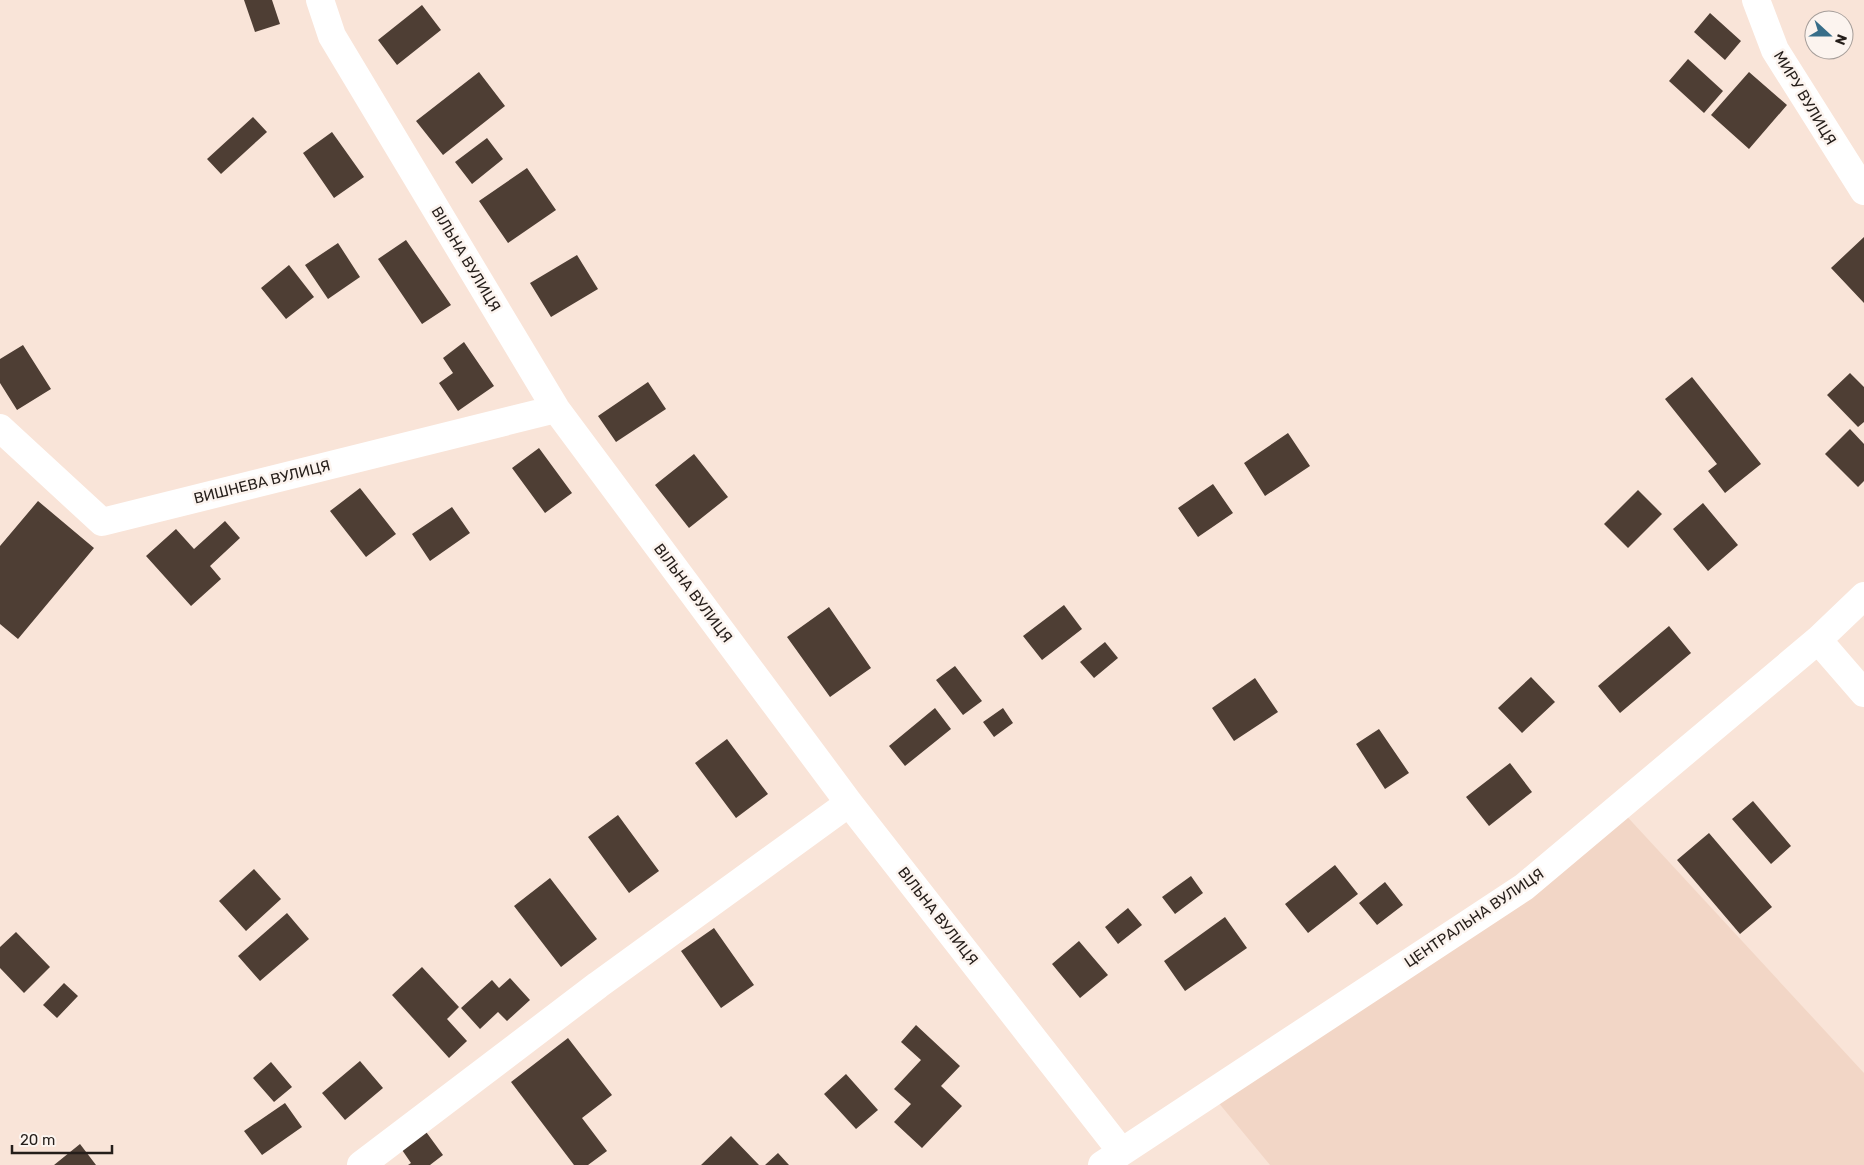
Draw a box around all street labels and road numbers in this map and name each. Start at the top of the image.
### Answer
street label: МИРУ ВУЛИЦЯ [1770,48,1840,148]
street label: ВІЛЬНА ВУЛИЦЯ [428,203,504,315]
street label: ВИШНЕВА ВУЛИЦЯ [192,456,332,508]
street label: ВІЛЬНА ВУЛИЦЯ [650,540,736,646]
street label: ВІЛЬНА ВУЛИЦЯ [894,863,982,969]
street label: ЦЕНТРАЛЬНА ВУЛИЦЯ [1401,865,1547,971]

